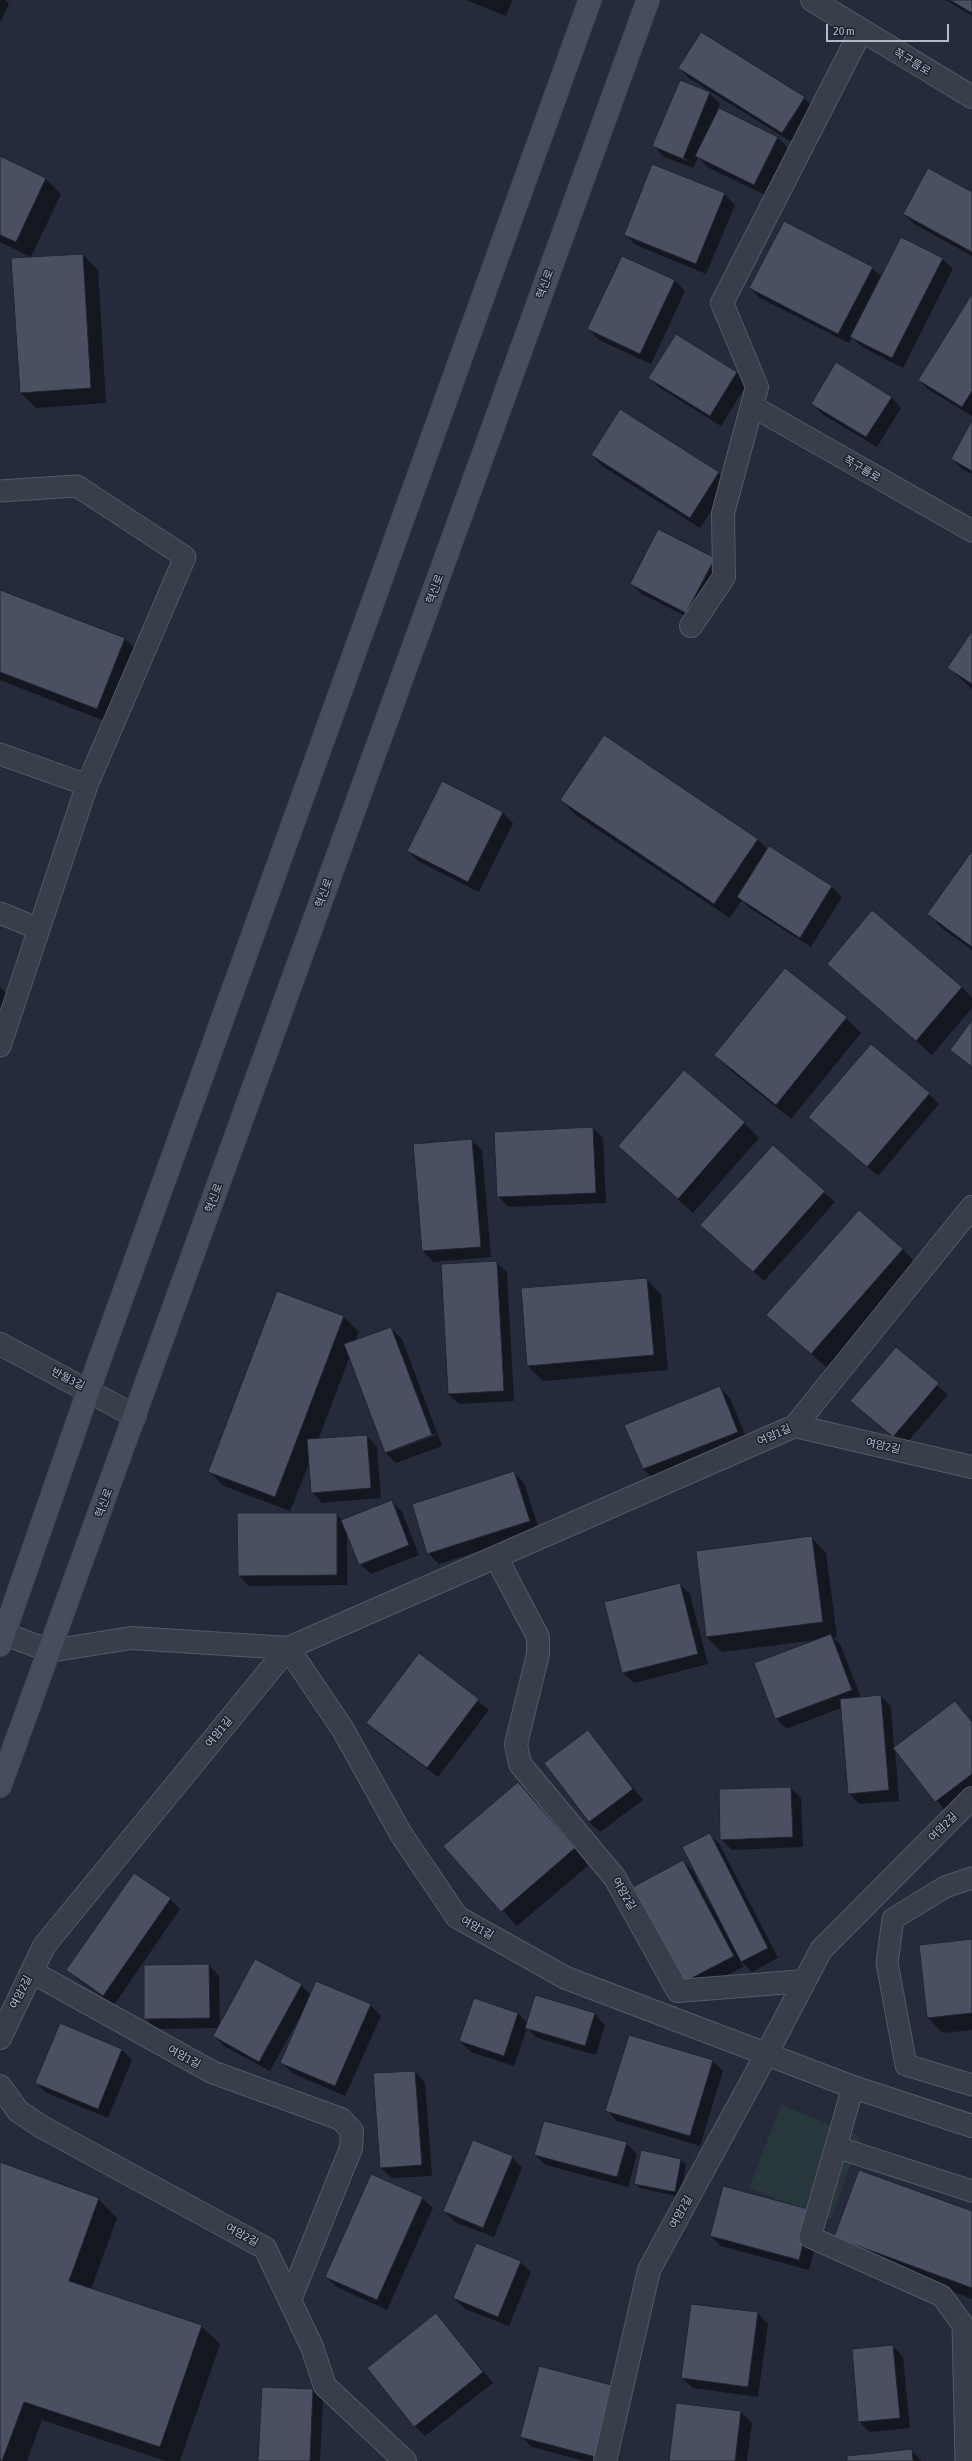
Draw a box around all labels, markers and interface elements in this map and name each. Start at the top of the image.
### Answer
scale bar [828,16,951,42]
text: 20 m [833,24,855,38]
street label: 쪽구름로 [891,46,933,78]
street label: 혁신로 [534,267,556,301]
street label: 쪽구름로 [841,453,883,485]
street label: 혁신로 [424,572,446,606]
street label: 혁신로 [313,876,335,910]
street label: 혁신로 [203,1181,225,1215]
street label: 반월3길 [49,1365,87,1393]
street label: 여암1길 [755,1422,793,1448]
street label: 여암2길 [864,1436,902,1456]
street label: 혁신로 [93,1486,115,1520]
street label: 여암1길 [203,1714,235,1750]
street label: 여암2길 [926,1810,960,1844]
street label: 여암2길 [609,1875,639,1913]
street label: 여암1길 [458,1914,496,1942]
street label: 여암2길 [7,1973,35,2011]
street label: 여암1길 [165,2043,203,2071]
street label: 여암2길 [667,2193,695,2231]
street label: 여암2길 [223,2221,261,2249]

